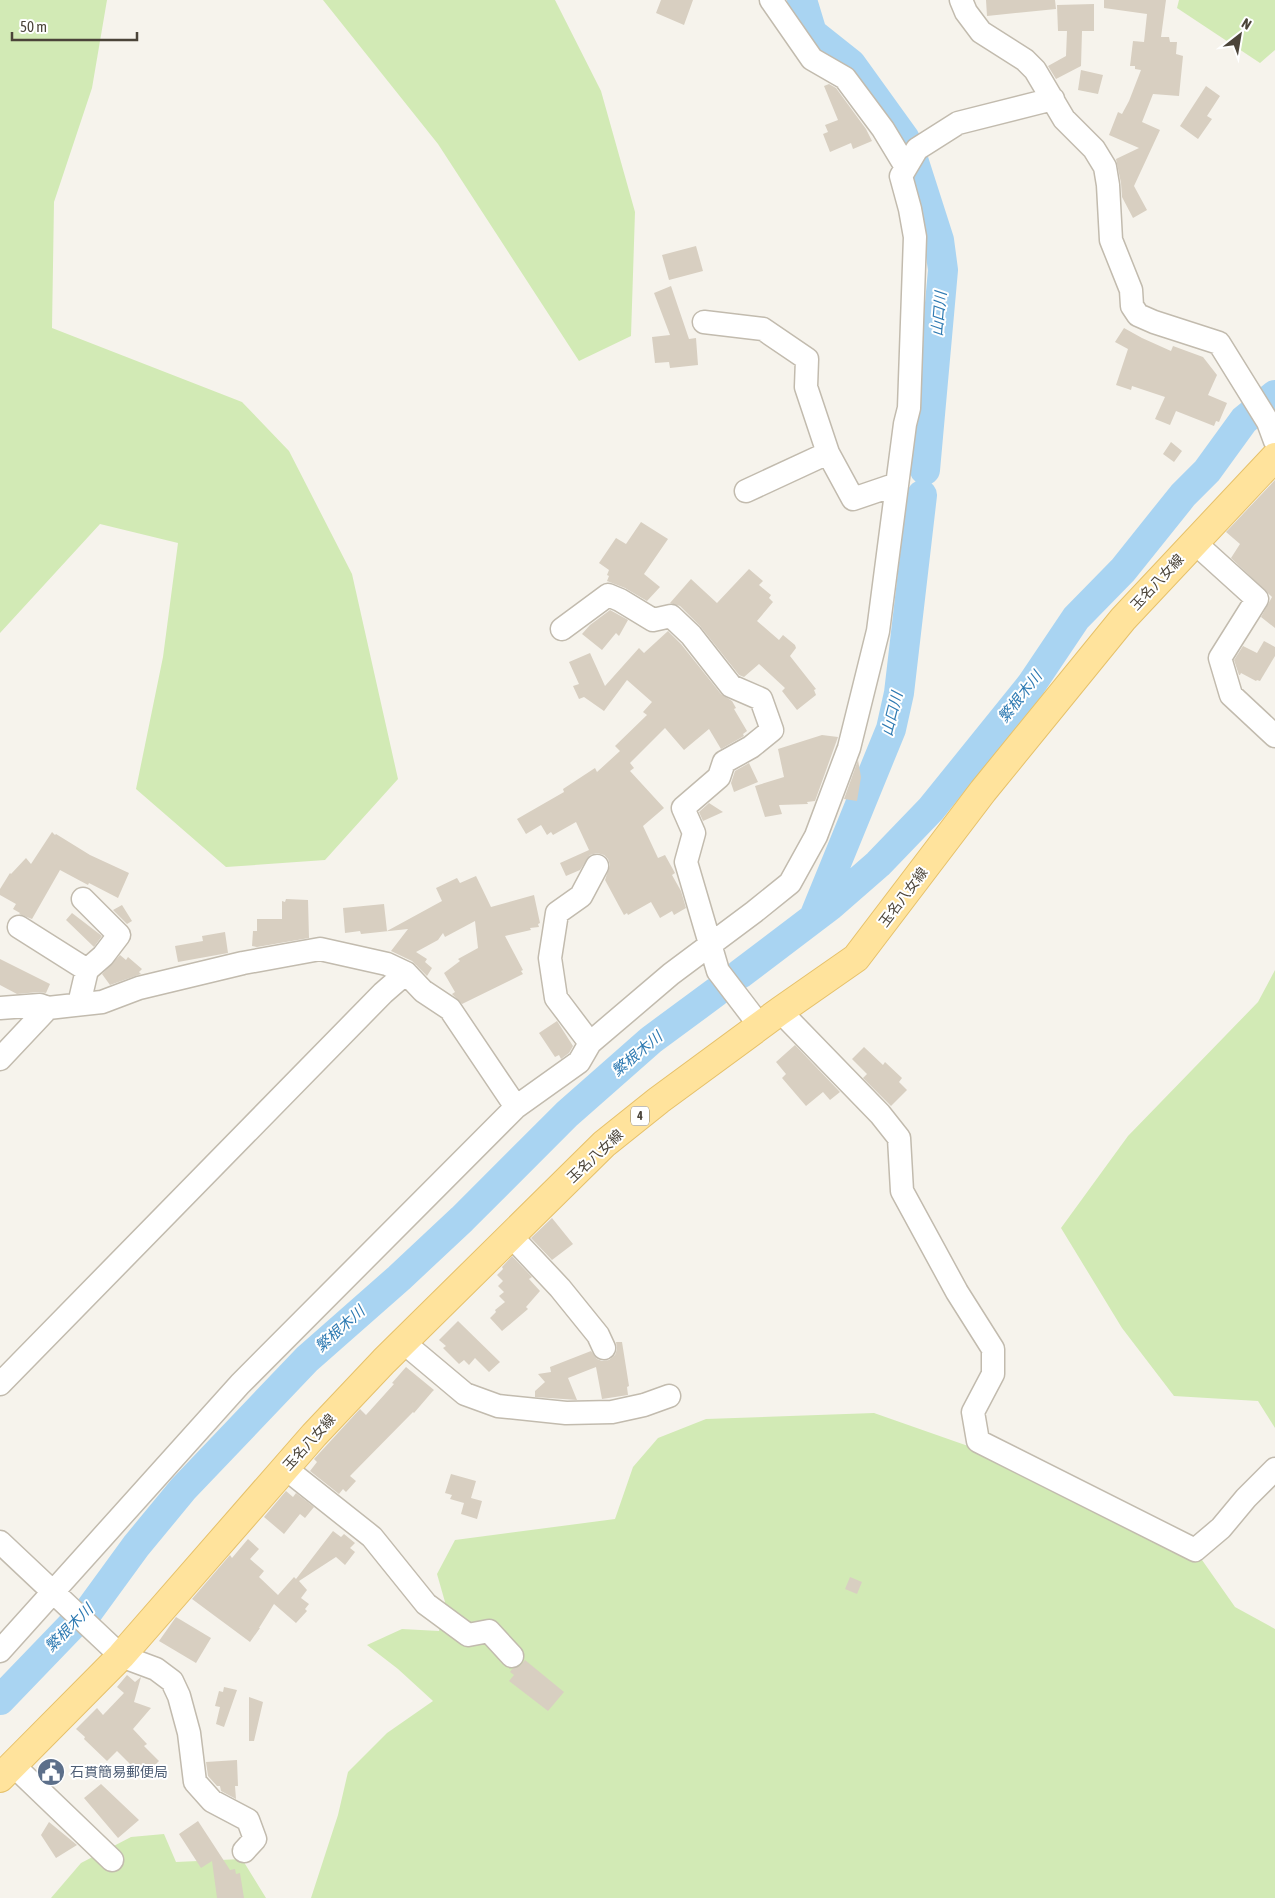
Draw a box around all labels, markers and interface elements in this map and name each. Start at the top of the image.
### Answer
scale bar [12,10,138,42]
north arrow [1215,10,1265,60]
text: N [1239,15,1254,33]
text: 50 m [20,18,47,35]
water label: 山口川 [928,289,949,337]
street label: 玉名八女線 [1127,551,1187,613]
water label: 繁根木川 [994,666,1046,726]
water label: 山口川 [878,688,906,738]
street label: 玉名八女線 [876,864,930,930]
water label: 繁根木川 [608,1027,667,1079]
road number: 4 [631,1106,649,1126]
street label: 玉名八女線 [564,1126,626,1186]
water label: 繁根木川 [312,1301,369,1355]
street label: 玉名八女線 [280,1411,338,1473]
water label: 繁根木川 [41,1599,97,1655]
public building icon: 石貫簡易郵便局 [36,1757,66,1787]
place label: 石貫簡易郵便局 [70,1764,168,1780]

